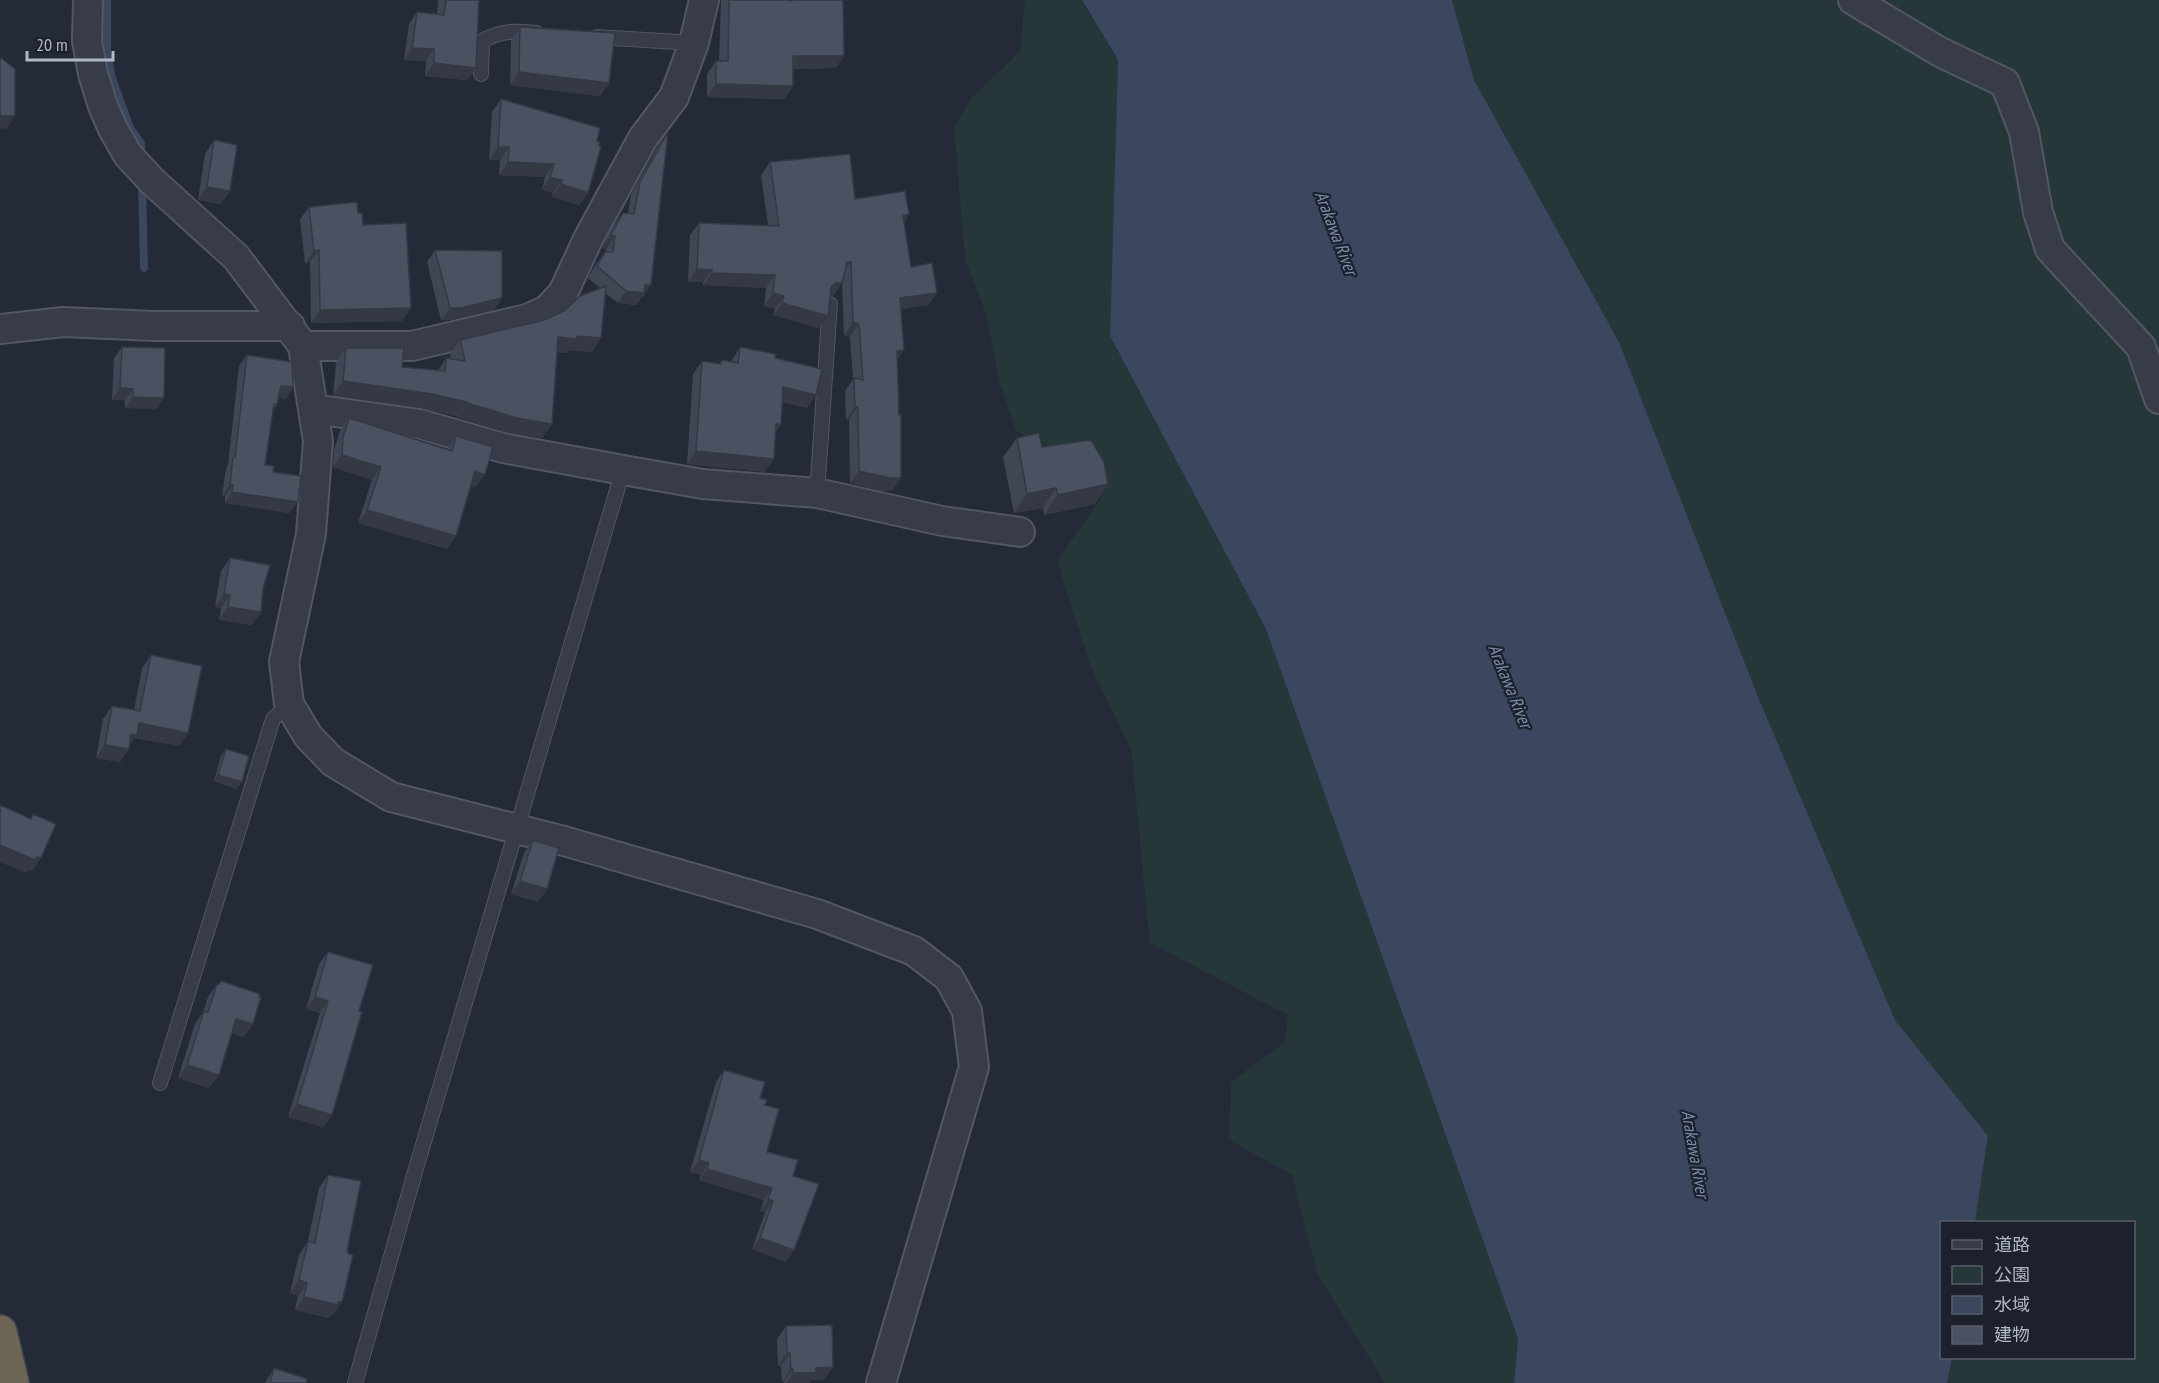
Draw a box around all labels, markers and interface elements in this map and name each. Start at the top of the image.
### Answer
scale bar [27,24,112,62]
text: 20 m [36,33,68,56]
water label: Arakawa River [1310,187,1364,281]
water label: Arakawa River [1483,641,1539,734]
water label: Arakawa River [1676,1108,1715,1202]
legend [1940,1221,2135,1359]
text: 道路 [1994,1233,2030,1256]
text: 公園 [1994,1263,2030,1286]
text: 水域 [1994,1293,2030,1316]
text: 建物 [1994,1323,2030,1346]

